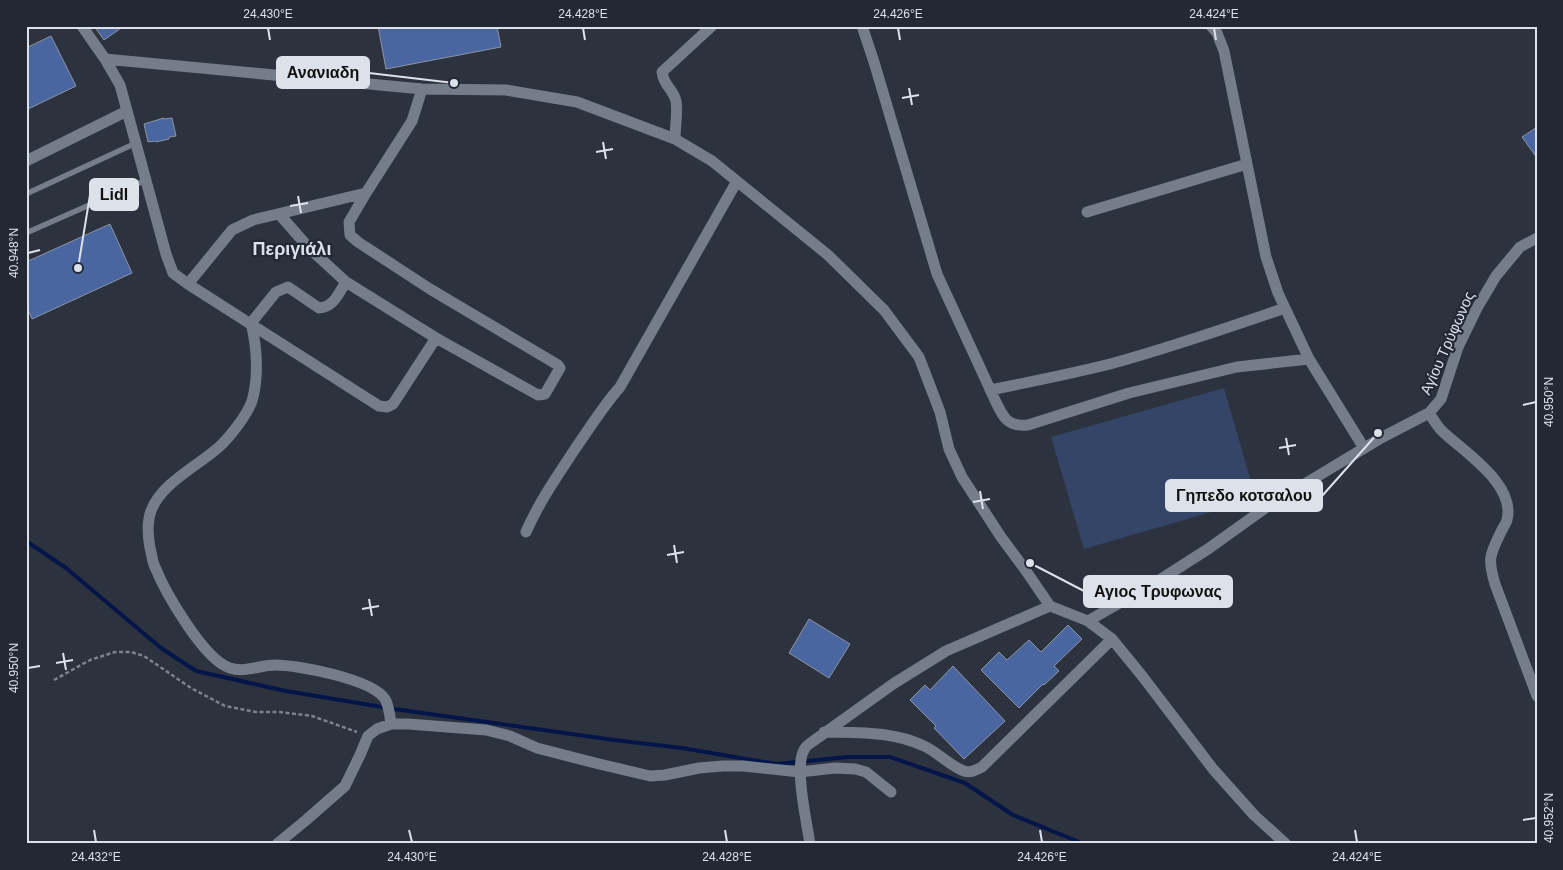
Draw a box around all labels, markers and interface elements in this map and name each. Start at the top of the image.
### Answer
text: 24.430°E [243,7,293,21]
text: 24.428°E [558,7,608,21]
text: 24.426°E [873,7,923,21]
text: 24.424°E [1189,7,1239,21]
callout: Ανανιαδη [277,57,369,88]
text: Ανανιαδη [287,64,359,81]
callout: Lidl [90,179,138,210]
text: Lidl [100,186,128,203]
text: 40.948°N [7,228,21,278]
district label: Περιγιάλι [253,239,331,259]
street label: Αγίου Τρύφωνος [1417,289,1477,397]
text: 40.950°N [1542,377,1556,427]
callout: Γηπεδο κοτσαλου [1166,480,1322,511]
text: Γηπεδο κοτσαλου [1176,487,1312,504]
callout: Αγιος Τρυφωνας [1084,576,1232,607]
text: Αγιος Τρυφωνας [1094,583,1222,601]
text: 40.950°N [7,643,21,693]
text: 40.952°N [1542,793,1556,843]
text: 24.432°E [71,850,121,864]
text: 24.430°E [387,850,437,864]
text: 24.428°E [702,850,752,864]
text: 24.426°E [1017,850,1067,864]
text: 24.424°E [1332,850,1382,864]

